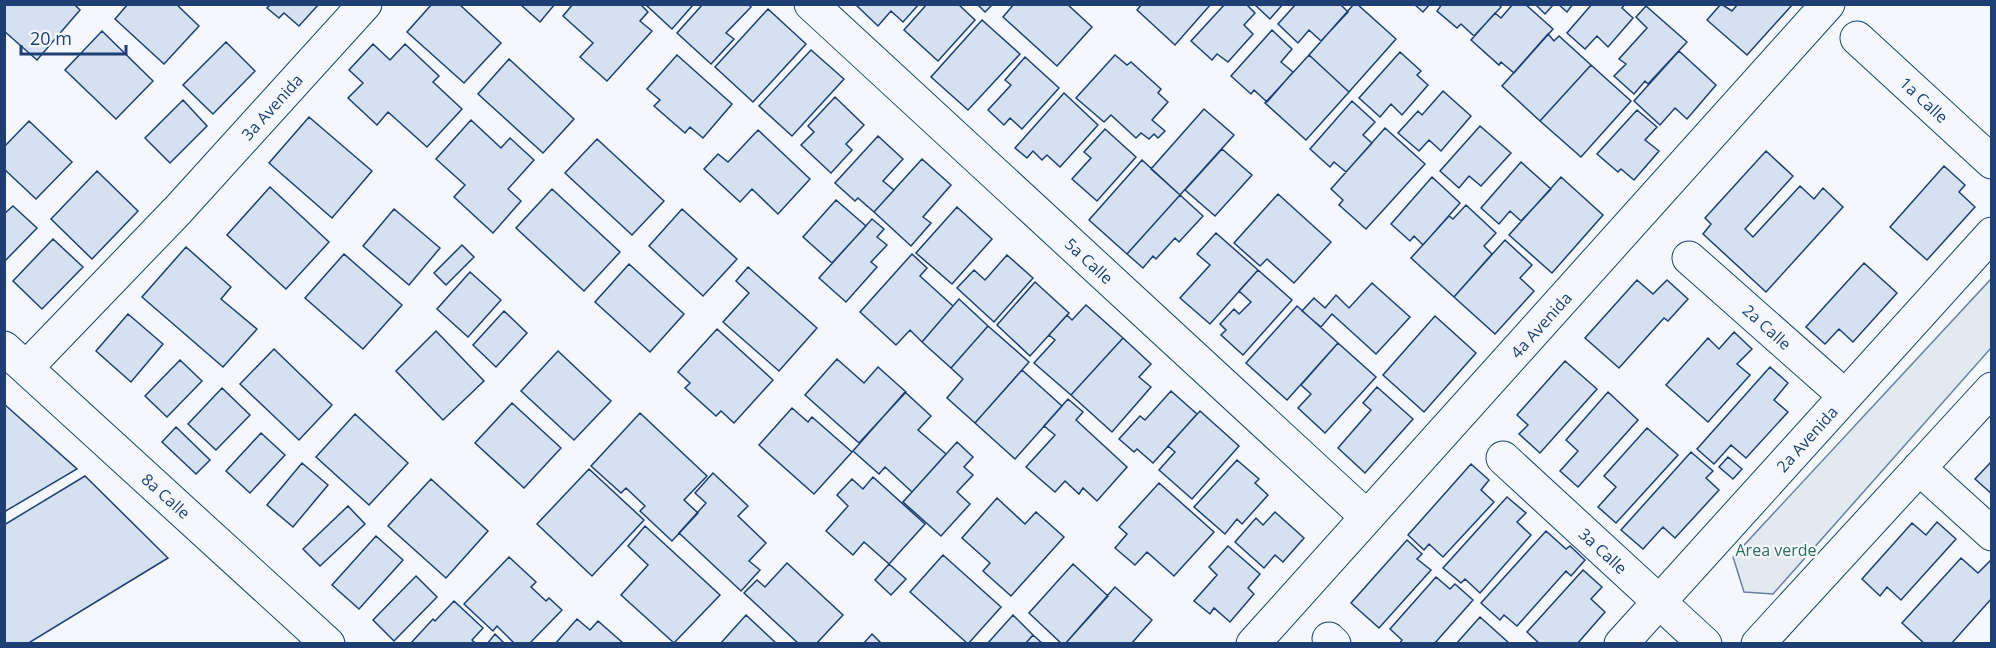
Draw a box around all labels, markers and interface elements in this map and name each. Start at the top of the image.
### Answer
scale bar [21,18,126,56]
text: 20 m [30,26,72,50]
street label: 3a Avenida [236,69,308,145]
street label: 1a Calle [1895,72,1953,128]
street label: 5a Calle [1060,233,1118,289]
street label: 4a Avenida [1505,287,1577,363]
street label: 2a Calle [1738,299,1796,355]
street label: 2a Avenida [1771,401,1843,477]
street label: 8a Calle [137,468,195,524]
street label: 3a Calle [1574,523,1632,579]
park label: Area verde [1736,539,1817,561]

